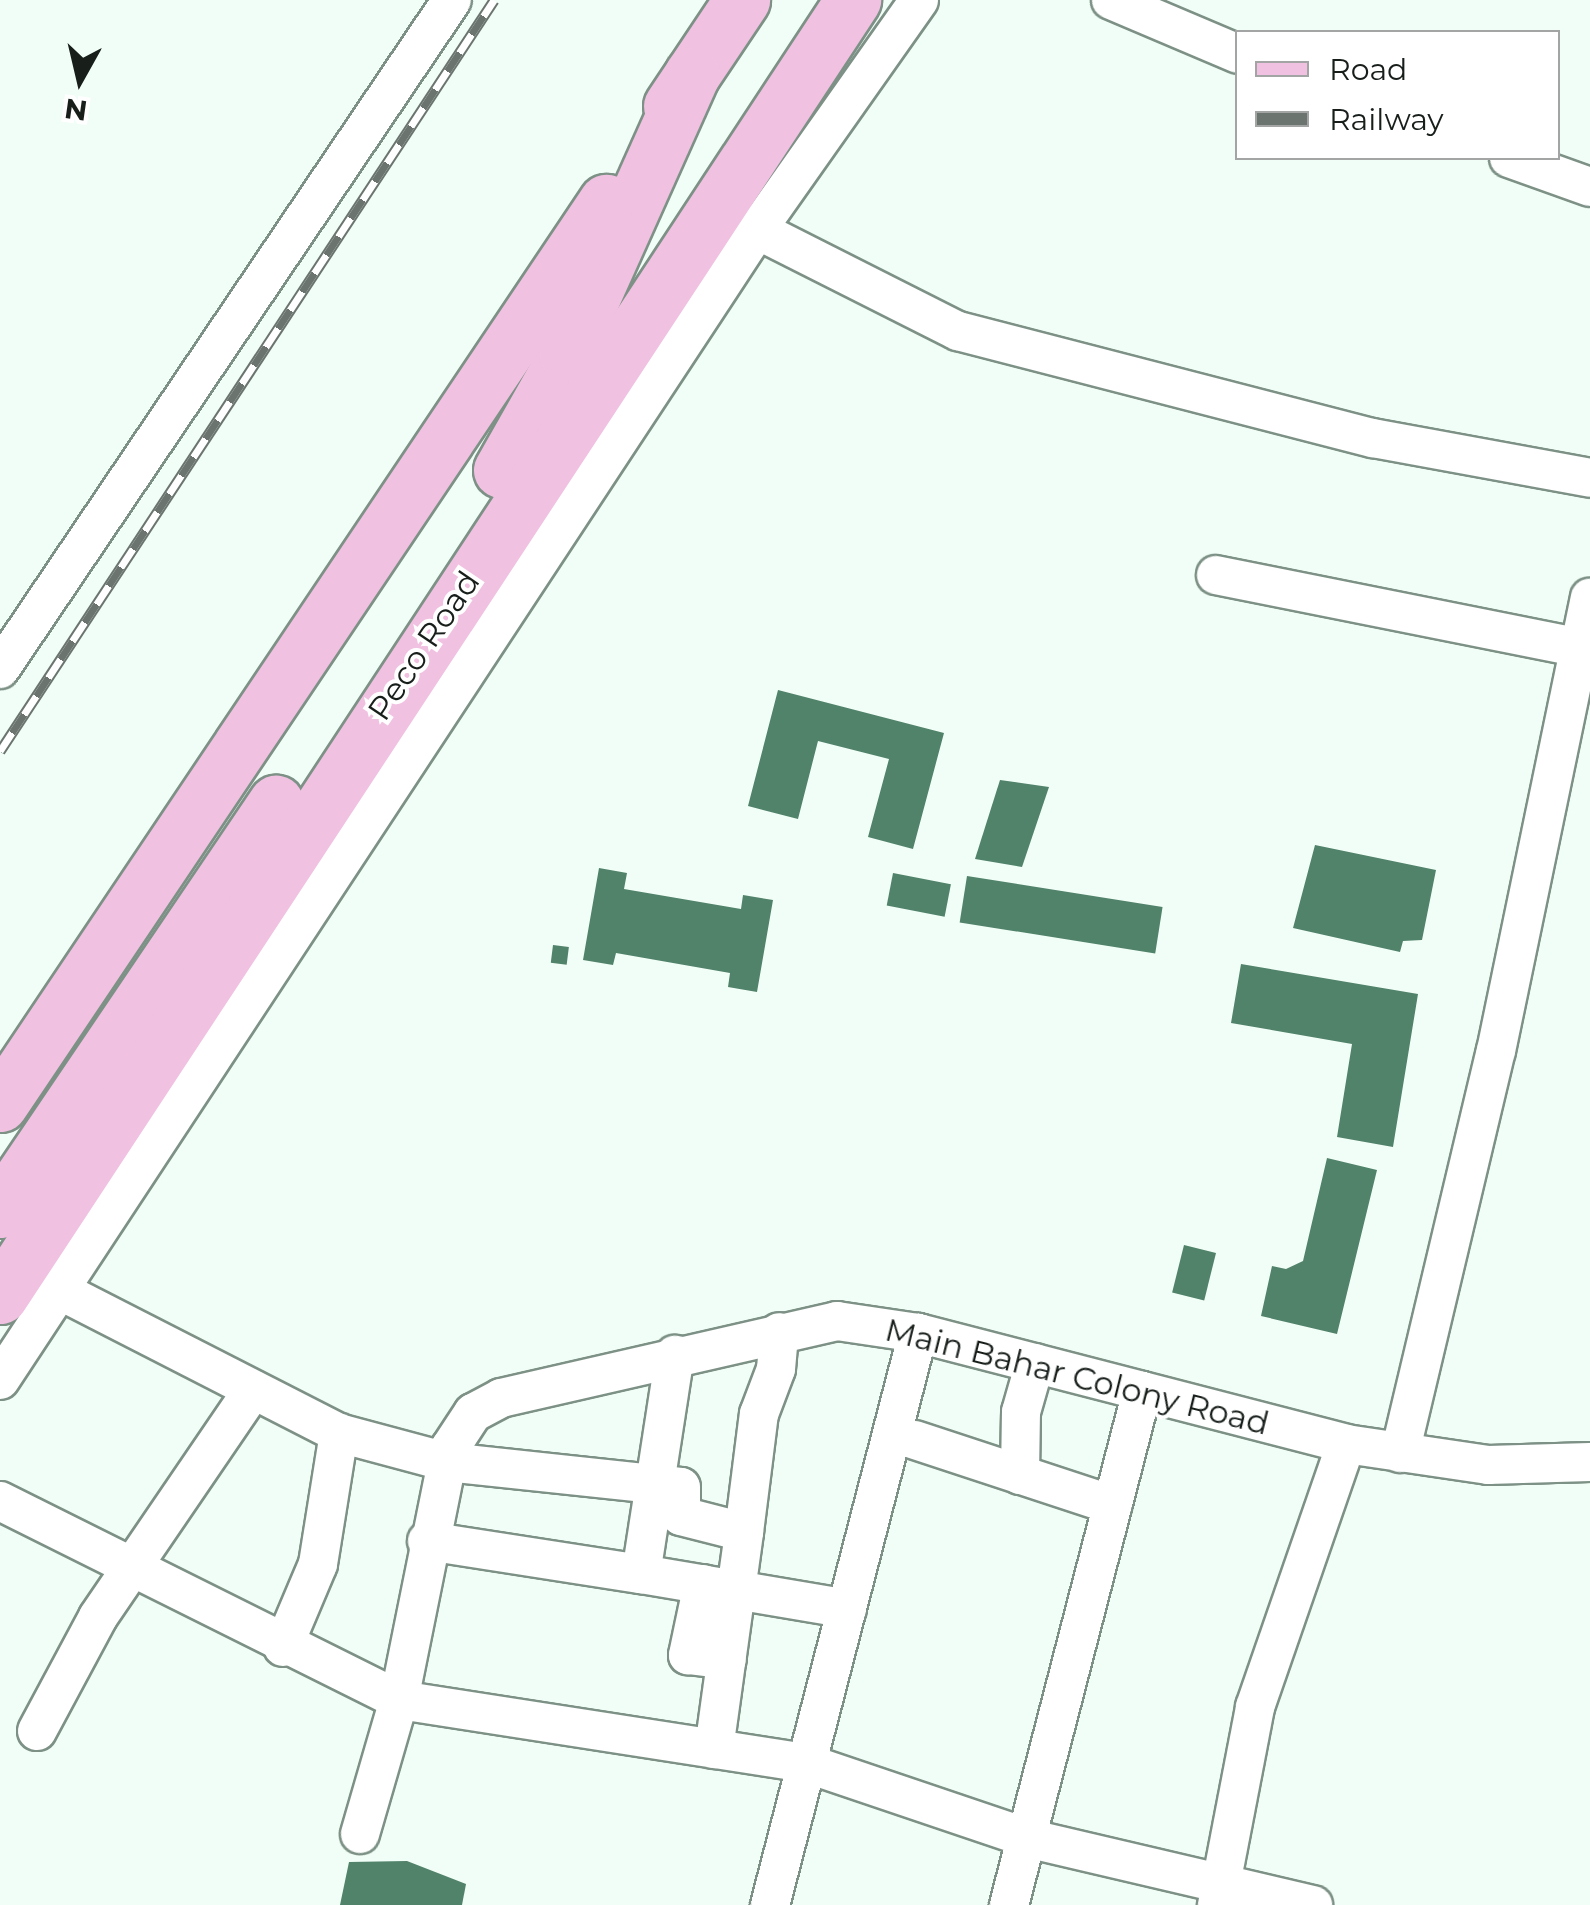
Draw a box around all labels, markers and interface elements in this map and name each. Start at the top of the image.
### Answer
north arrow [30,30,130,130]
legend [1235,30,1560,160]
text: Road [1329,51,1407,88]
text: N [62,91,89,128]
text: Railway [1329,101,1444,138]
street label: Peco Road [360,564,488,728]
street label: Main Bahar Colony Road [881,1311,1273,1443]

